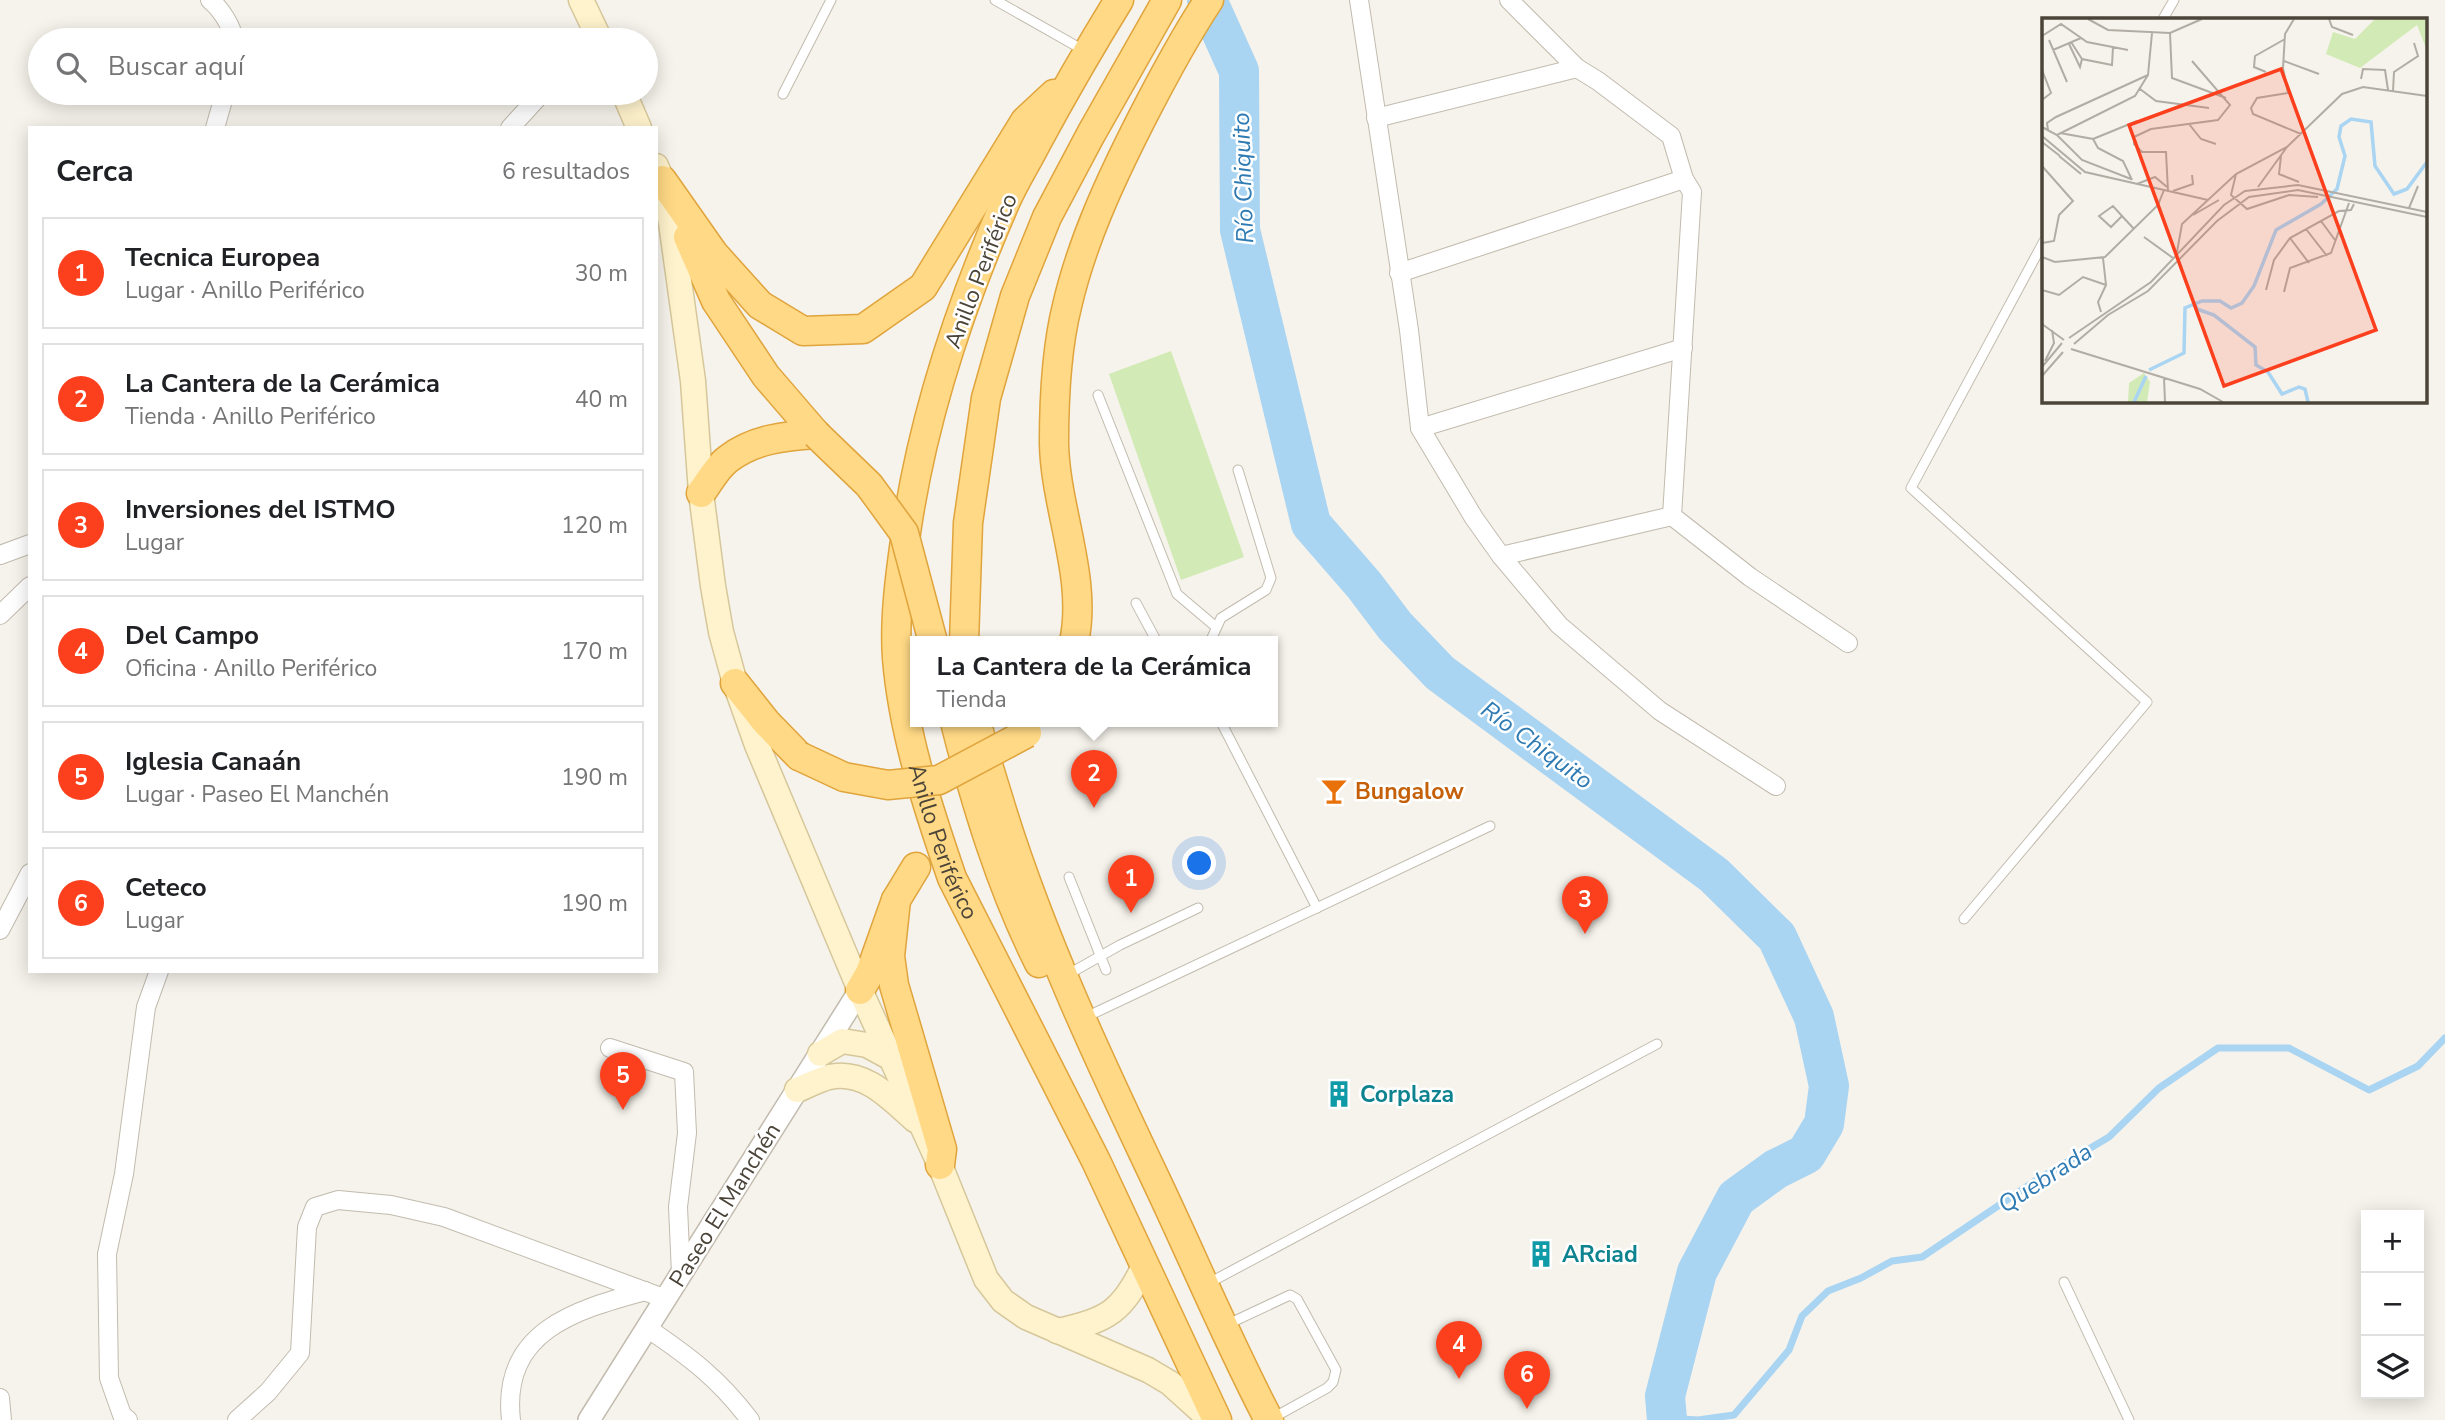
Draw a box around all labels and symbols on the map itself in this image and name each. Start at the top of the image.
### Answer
inset map [2042,18,2428,402]
water label: Río Chiquito [1225,112,1261,244]
street label: Anillo Periférico [937,189,1025,353]
water label: Río Chiquito [1475,694,1599,796]
pin: 2 [1071,750,1117,808]
street label: Anillo Periférico [901,760,986,925]
bar icon: Bungalow [1319,776,1349,806]
place label: Bungalow [1355,776,1464,807]
your location [1182,846,1216,880]
pin: 1 [1108,855,1154,913]
pin: 3 [1562,876,1608,934]
pin: 5 [600,1052,646,1110]
building icon: Corplaza [1324,1079,1354,1109]
place label: Corplaza [1360,1079,1454,1110]
street label: Paseo El Manchén [662,1117,788,1293]
water label: Quebrada [1992,1136,2098,1220]
building icon: ARciad [1526,1239,1556,1269]
place label: ARciad [1562,1239,1638,1270]
pin: 4 [1436,1321,1482,1379]
pin: 6 [1504,1351,1550,1409]

